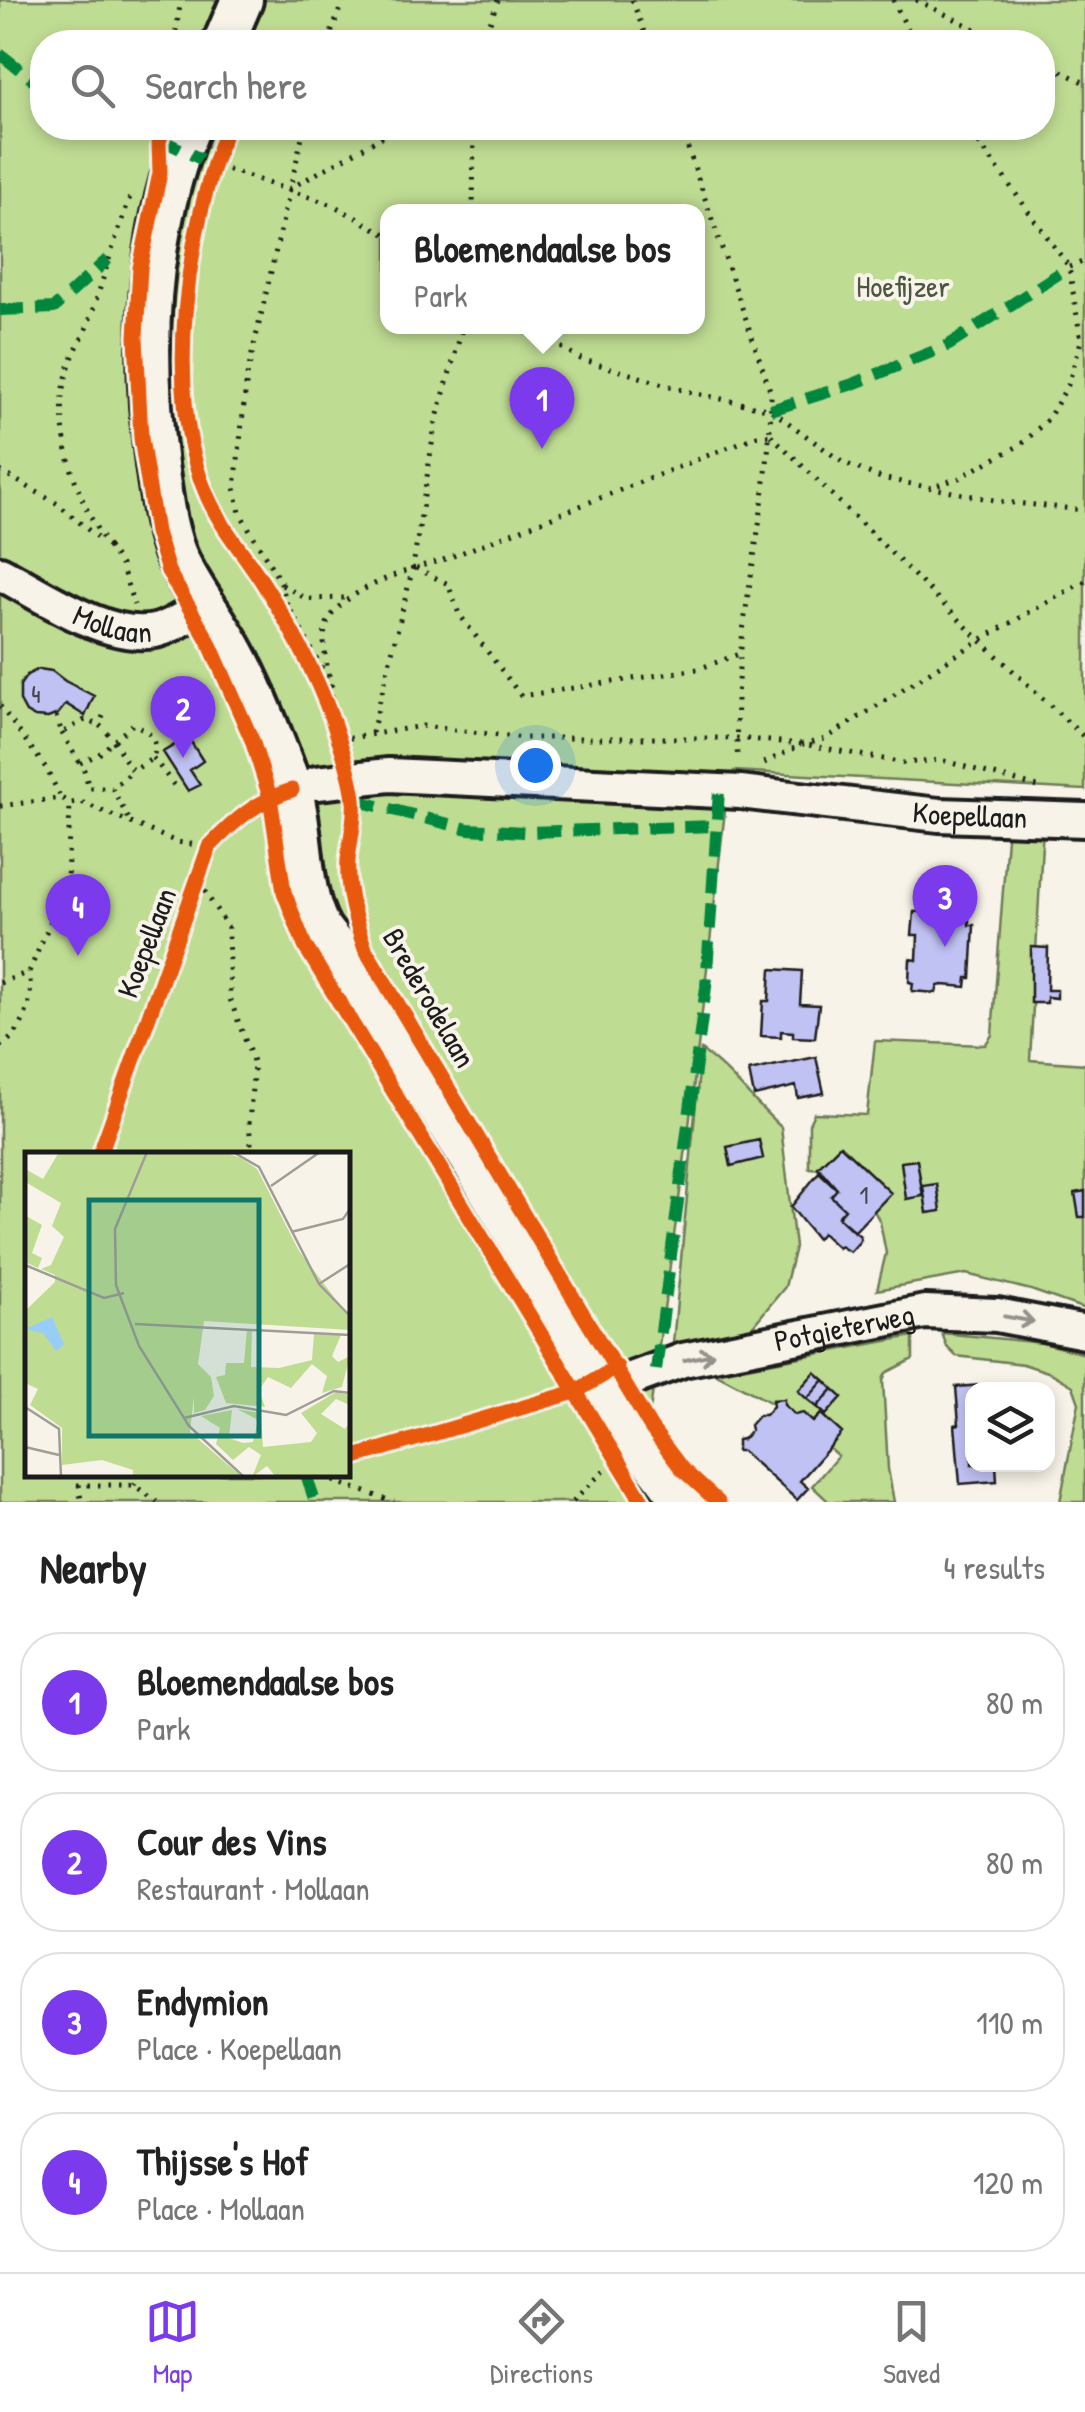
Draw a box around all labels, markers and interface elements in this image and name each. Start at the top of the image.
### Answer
search box [30,30,1055,140]
icon: search [65,58,120,113]
text: Search here [145,59,307,111]
popup [380,204,705,334]
text: Bloemendaalse bos [414,222,671,274]
park label: Hoefijzer [856,266,950,306]
text: Park [414,274,468,317]
pin: 1 [510,366,574,449]
street label: Mollaan [67,594,152,652]
pin: 2 [150,676,216,758]
house number: 4 [31,677,41,711]
your location [510,740,561,791]
street label: Koepellaan [911,791,1028,837]
pin: 3 [912,864,978,947]
pin: 4 [46,874,110,956]
street label: Koepellaan [107,882,185,1003]
street label: Brederodelaan [374,921,486,1074]
inset map [25,1152,350,1477]
house number: 1 [859,1178,869,1212]
street label: Potgieterweg [771,1294,918,1360]
one-way arrow [1003,1310,1035,1329]
one-way arrow [682,1347,714,1365]
map controls [965,1382,1055,1472]
button: layers [965,1382,1055,1472]
text: Nearby [40,1539,147,1596]
text: 4 results [944,1546,1045,1589]
text: Bloemendaalse bos [137,1655,394,1707]
text: 1 [69,1681,80,1724]
text: 80 m [986,1681,1043,1724]
text: Park [137,1707,191,1750]
text: Cour des Vins [137,1815,327,1867]
text: 2 [67,1841,82,1884]
text: 80 m [986,1841,1043,1884]
text: Restaurant · Mollaan [137,1867,370,1910]
text: Endymion [137,1975,269,2027]
text: 3 [67,2001,82,2044]
text: 110 m [976,2001,1043,2044]
text: Place · Koepellaan [137,2027,342,2070]
text: Thijsse's Hof [137,2135,309,2187]
text: 4 [68,2161,81,2204]
text: 120 m [973,2161,1043,2204]
text: Place · Mollaan [137,2187,305,2230]
tab: Map [145,2294,200,2392]
tab: Directions [490,2294,593,2392]
tab: Saved [883,2294,940,2392]

